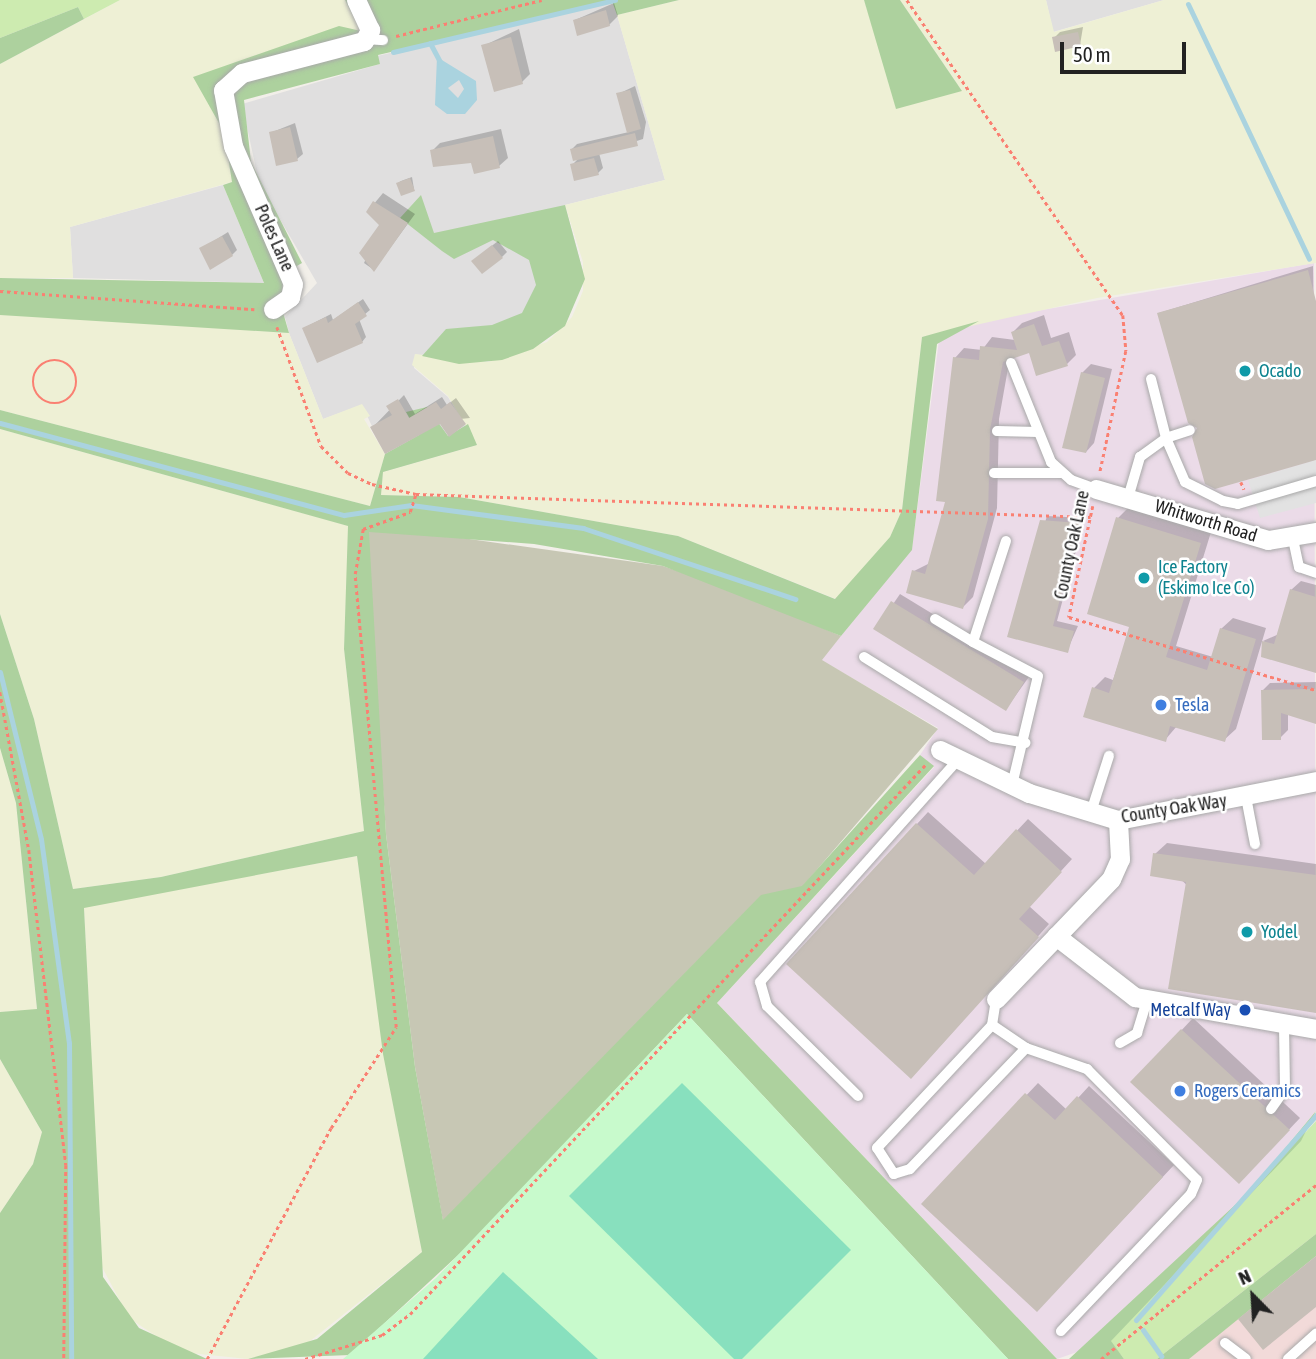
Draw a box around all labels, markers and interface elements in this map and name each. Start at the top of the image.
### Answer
scale bar [1064,28,1190,72]
text: 50 m [1073,42,1111,66]
street label: Poles Lane [250,201,298,275]
place label: Ocado [1259,360,1302,382]
marker: Ocado [1237,363,1253,379]
street label: County Oak Lane [1050,489,1094,601]
street label: Whitworth Road [1152,495,1260,547]
place label: Ice Factory (Eskimo Ice Co) [1158,557,1255,600]
marker: Ice Factory (Eskimo Ice Co) [1136,570,1152,586]
place label: Tesla [1175,694,1209,716]
marker: Tesla [1153,697,1169,713]
street label: County Oak Way [1120,790,1228,828]
place label: Yodel [1261,921,1298,943]
marker: Yodel [1239,924,1255,940]
place label: Metcalf Way [1150,999,1231,1021]
marker: Metcalf Way [1237,1002,1253,1018]
place label: Rogers Ceramics [1194,1080,1301,1102]
marker: Rogers Ceramics [1172,1083,1188,1099]
north arrow [1218,1261,1288,1331]
text: N [1235,1264,1254,1289]

